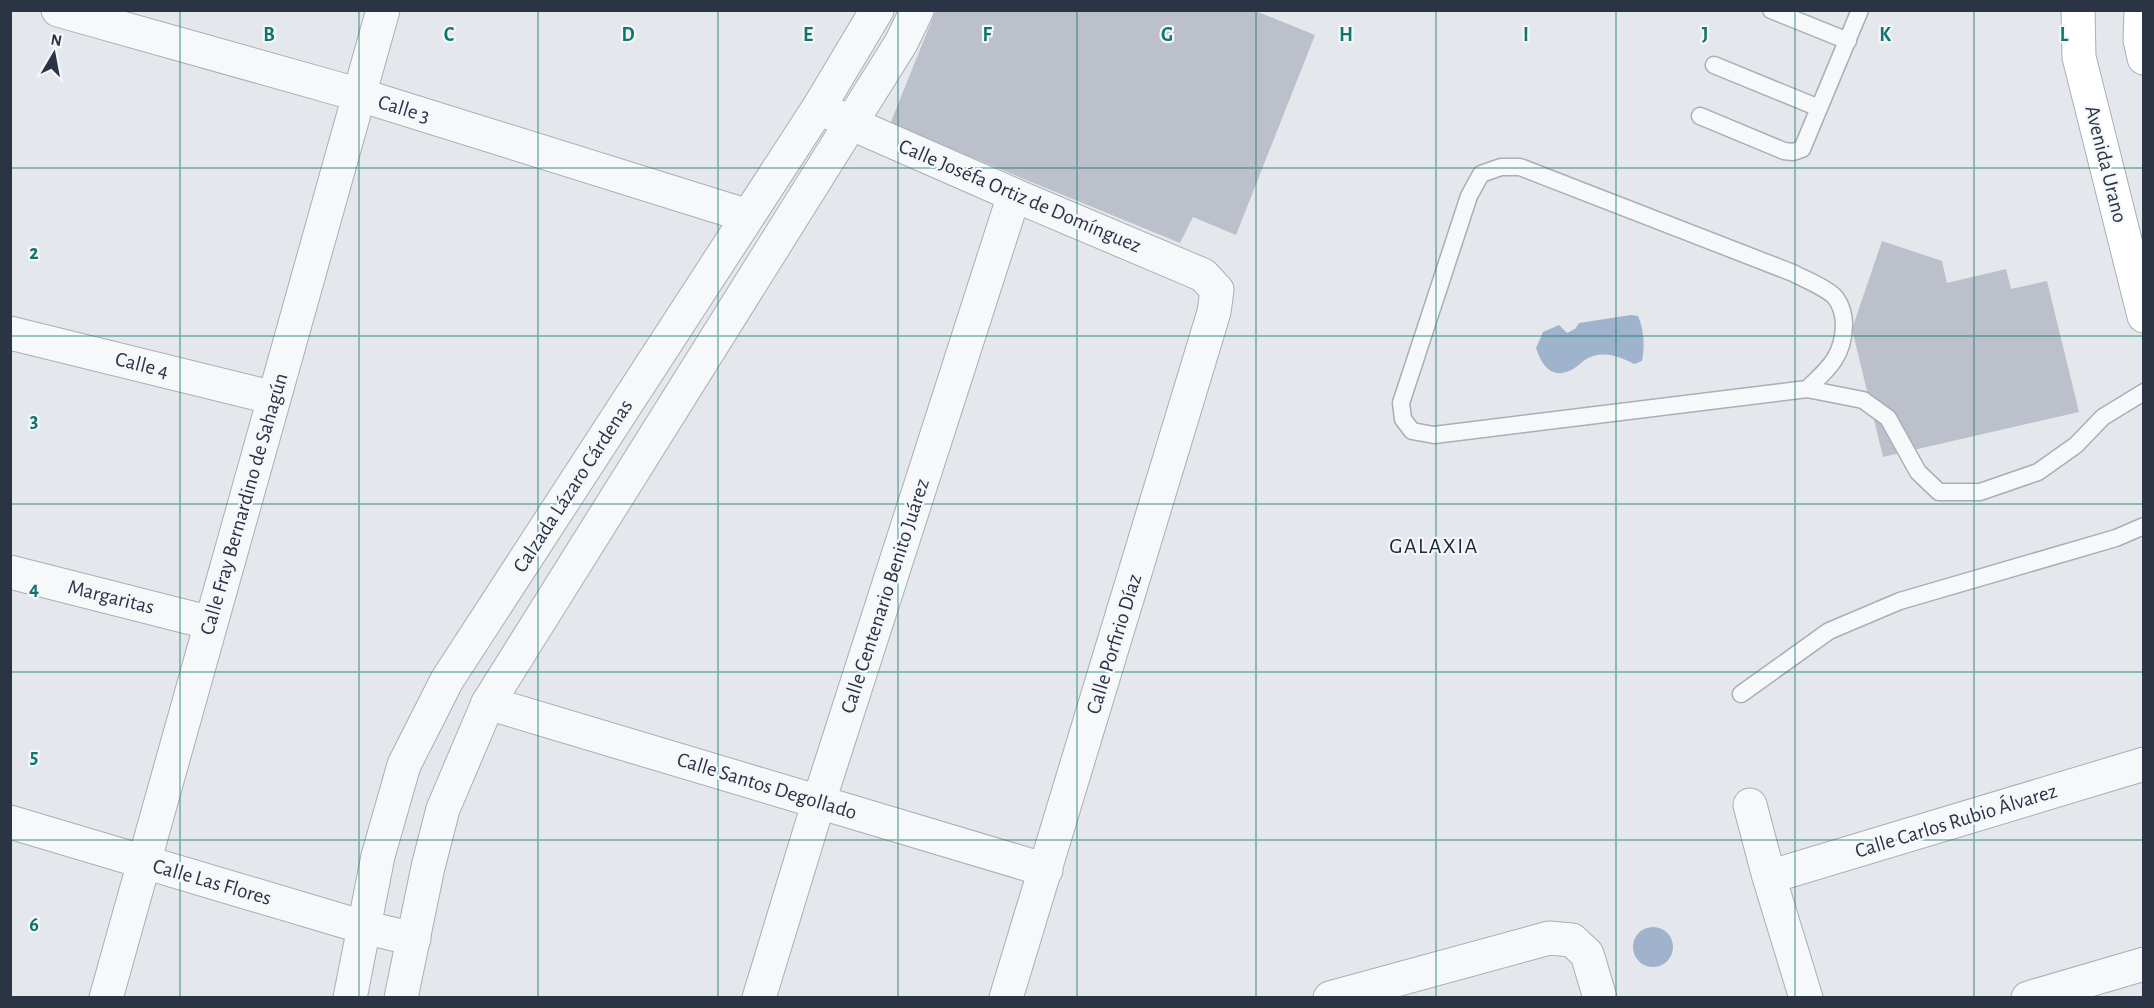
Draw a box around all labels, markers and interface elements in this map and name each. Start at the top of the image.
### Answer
north arrow [24,24,84,84]
text: B [263,25,275,45]
text: C [444,25,455,45]
text: D [621,25,635,45]
text: E [803,25,813,45]
text: F [982,25,992,45]
text: G [1161,25,1173,45]
text: H [1339,25,1353,45]
text: I [1523,25,1529,45]
text: J [1702,25,1708,45]
text: K [1879,25,1891,45]
text: L [2060,25,2069,45]
text: N [50,31,63,49]
street label: Calle 3 [376,91,432,127]
street label: Avenida Urano [2081,103,2131,225]
street label: Calle Joséfa Ortiz de Domínguez [896,135,1144,257]
text: 2 [29,243,39,263]
street label: Calle 4 [113,348,171,382]
street label: Calle Fray Bernardino de Sahagún [196,371,292,637]
street label: Calzada Lázaro Cárdenas [509,396,637,576]
text: 3 [30,411,38,431]
street label: Calle Centenario Benito Juárez [837,476,933,716]
district label: GALAXIA [1389,535,1479,557]
street label: Calle Porfirio Díaz [1083,571,1145,717]
street label: Margaritas [66,576,156,618]
text: 4 [29,579,39,599]
text: 5 [30,747,38,767]
street label: Calle Santos Degollado [675,749,859,823]
street label: Calle Carlos Rubio Álvarez [1852,778,2060,862]
street label: Calle Las Flores [150,855,274,909]
text: 6 [29,915,39,935]

